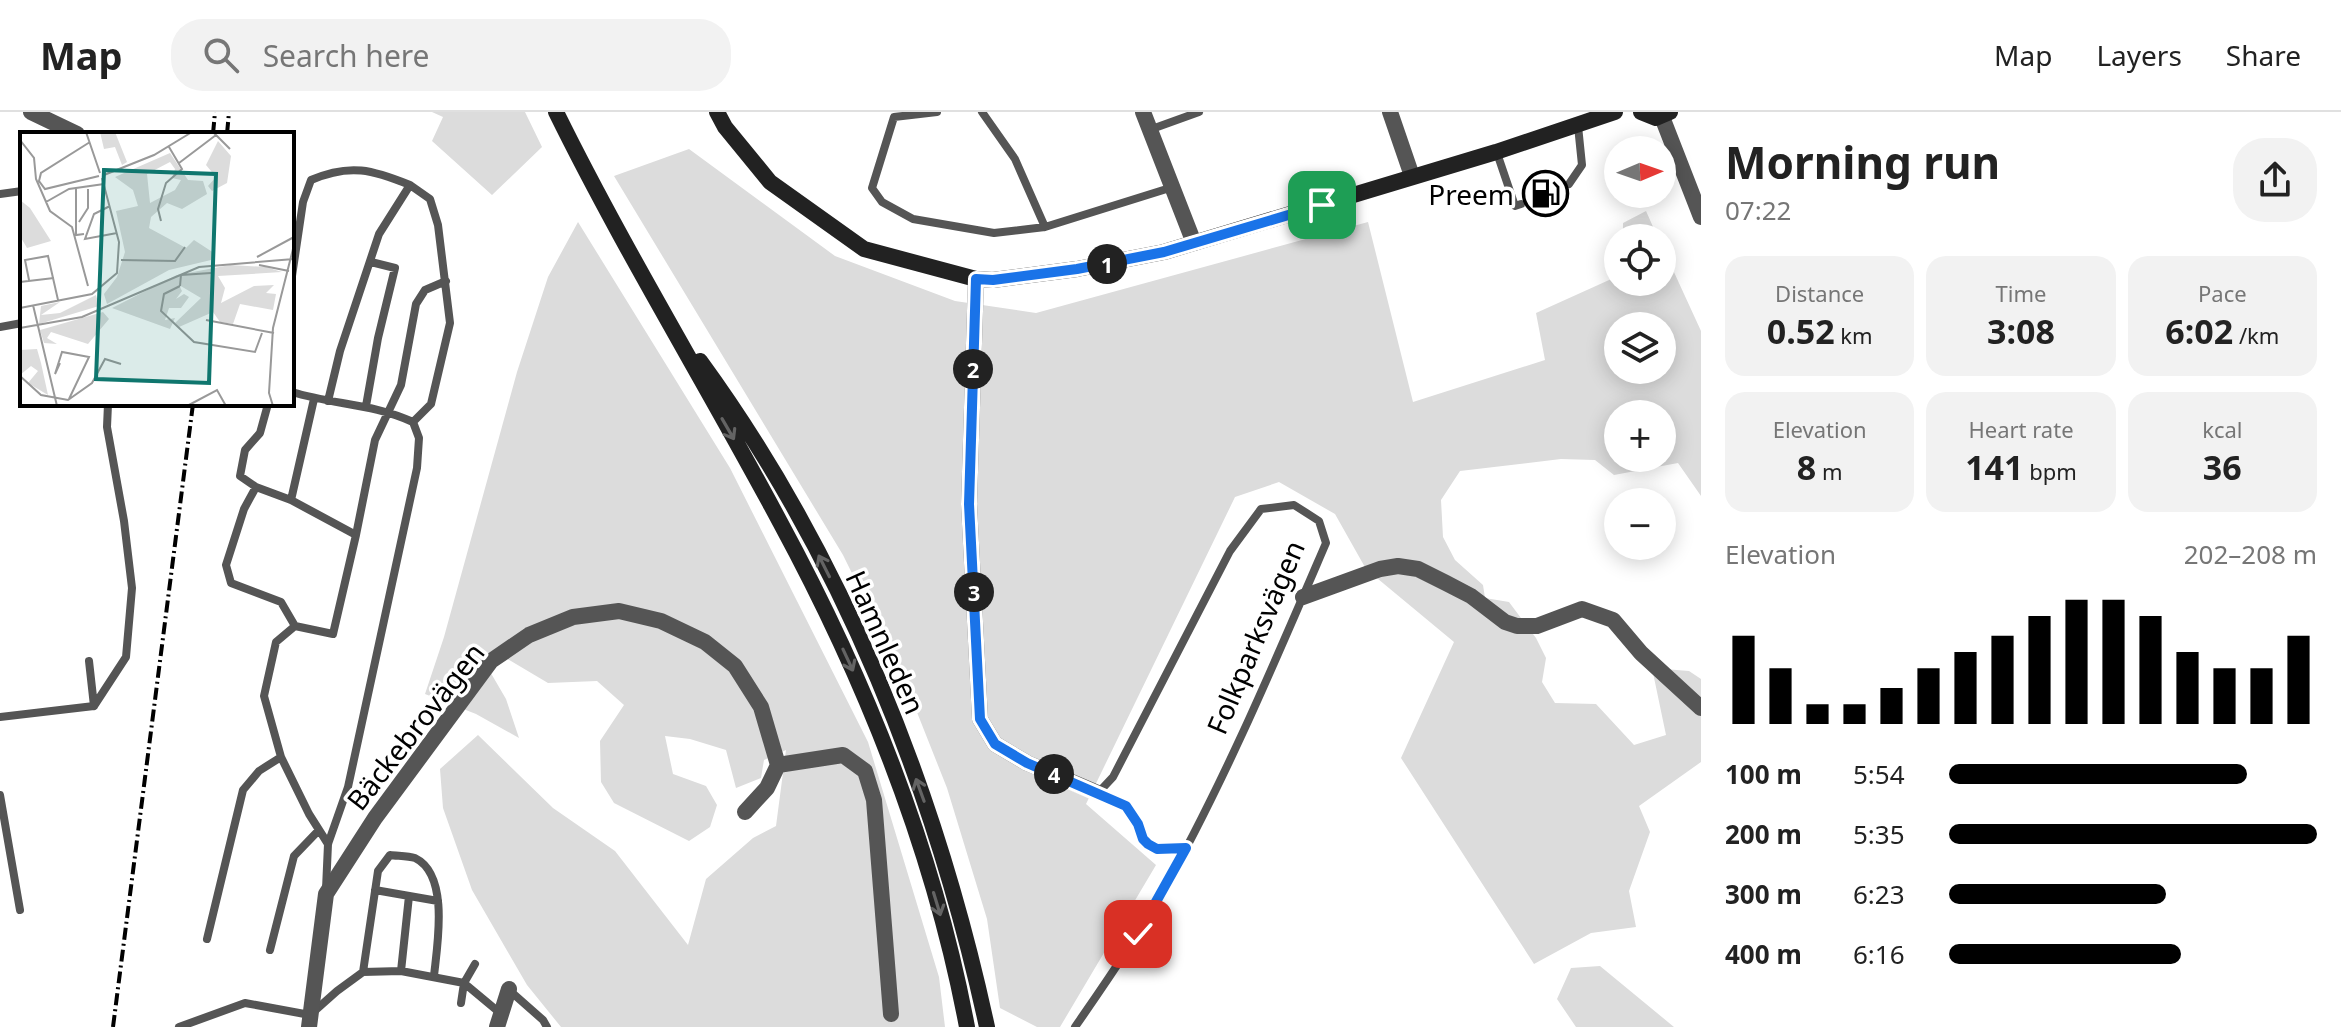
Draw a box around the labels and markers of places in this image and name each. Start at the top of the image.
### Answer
fuel station icon: Preem [1521,170,1569,218]
pin [1288,171,1356,239]
place label: Preem [1428,175,1514,213]
pin: 1 [1087,244,1127,284]
pin: 2 [953,349,993,389]
pin: 3 [954,572,994,612]
pin: 4 [1034,754,1074,794]
pin [1104,900,1172,968]

